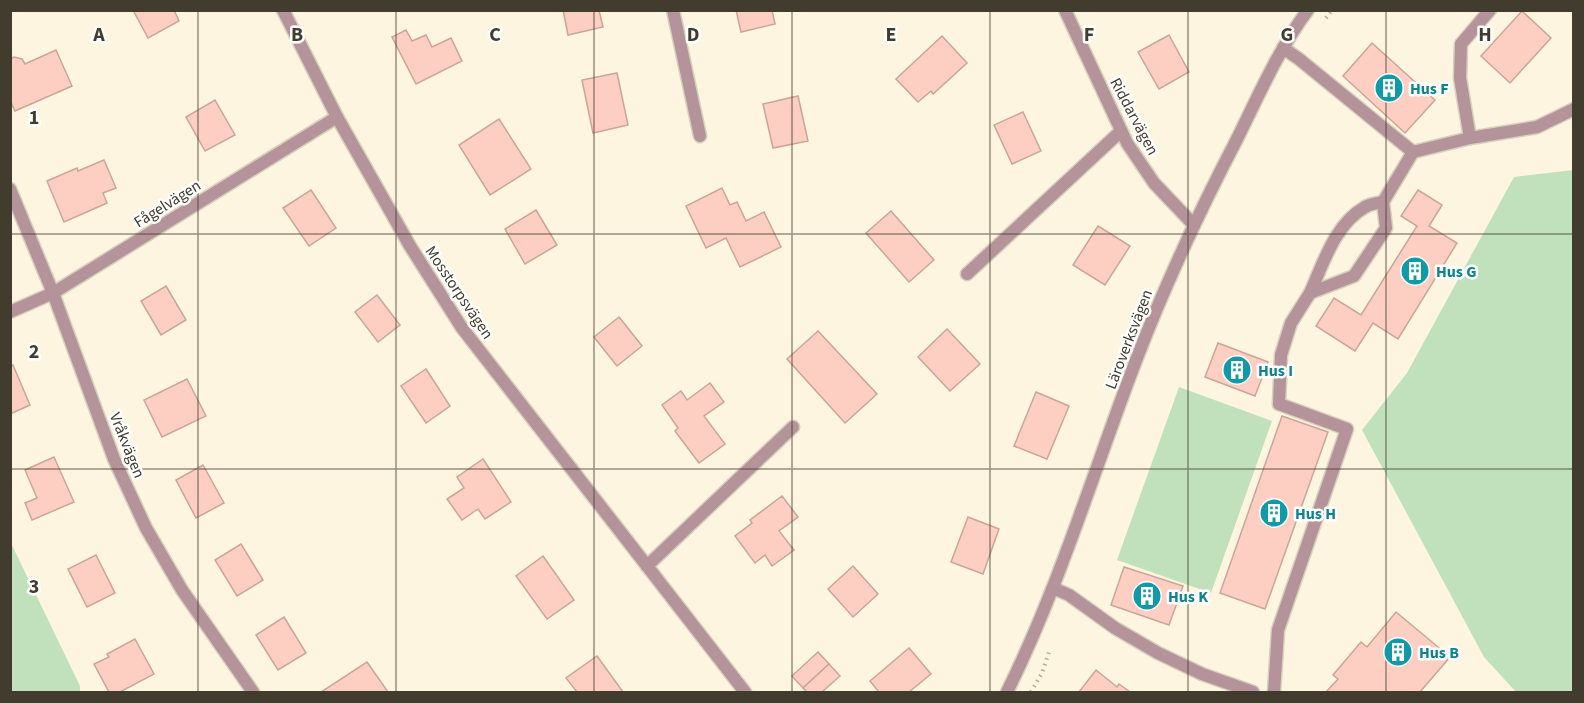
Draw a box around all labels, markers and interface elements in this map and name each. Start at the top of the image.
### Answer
text: A [92,21,105,49]
text: B [291,21,303,49]
text: C [489,21,501,49]
text: D [687,21,699,49]
text: E [886,21,896,49]
text: F [1084,21,1094,49]
text: G [1281,21,1293,49]
text: H [1478,21,1492,49]
building icon: Hus F [1373,72,1405,104]
street label: Riddarvägen [1105,74,1164,159]
place label: Hus F [1410,78,1449,100]
text: 1 [29,104,39,132]
street label: Fågelvägen [130,175,205,233]
street label: Mosstorpsvägen [420,242,499,344]
building icon: Hus G [1399,255,1431,287]
place label: Hus G [1436,261,1476,283]
street label: Läroverksvägen [1100,286,1158,392]
text: 2 [29,338,39,366]
building icon: Hus I [1221,354,1253,386]
place label: Hus I [1258,360,1293,382]
street label: Vråkvägen [104,409,150,481]
building icon: Hus H [1258,497,1290,529]
place label: Hus H [1295,503,1336,525]
text: 3 [29,573,39,601]
building icon: Hus K [1131,580,1163,612]
place label: Hus K [1168,586,1208,608]
building icon: Hus B [1382,636,1414,668]
place label: Hus B [1419,642,1459,664]

